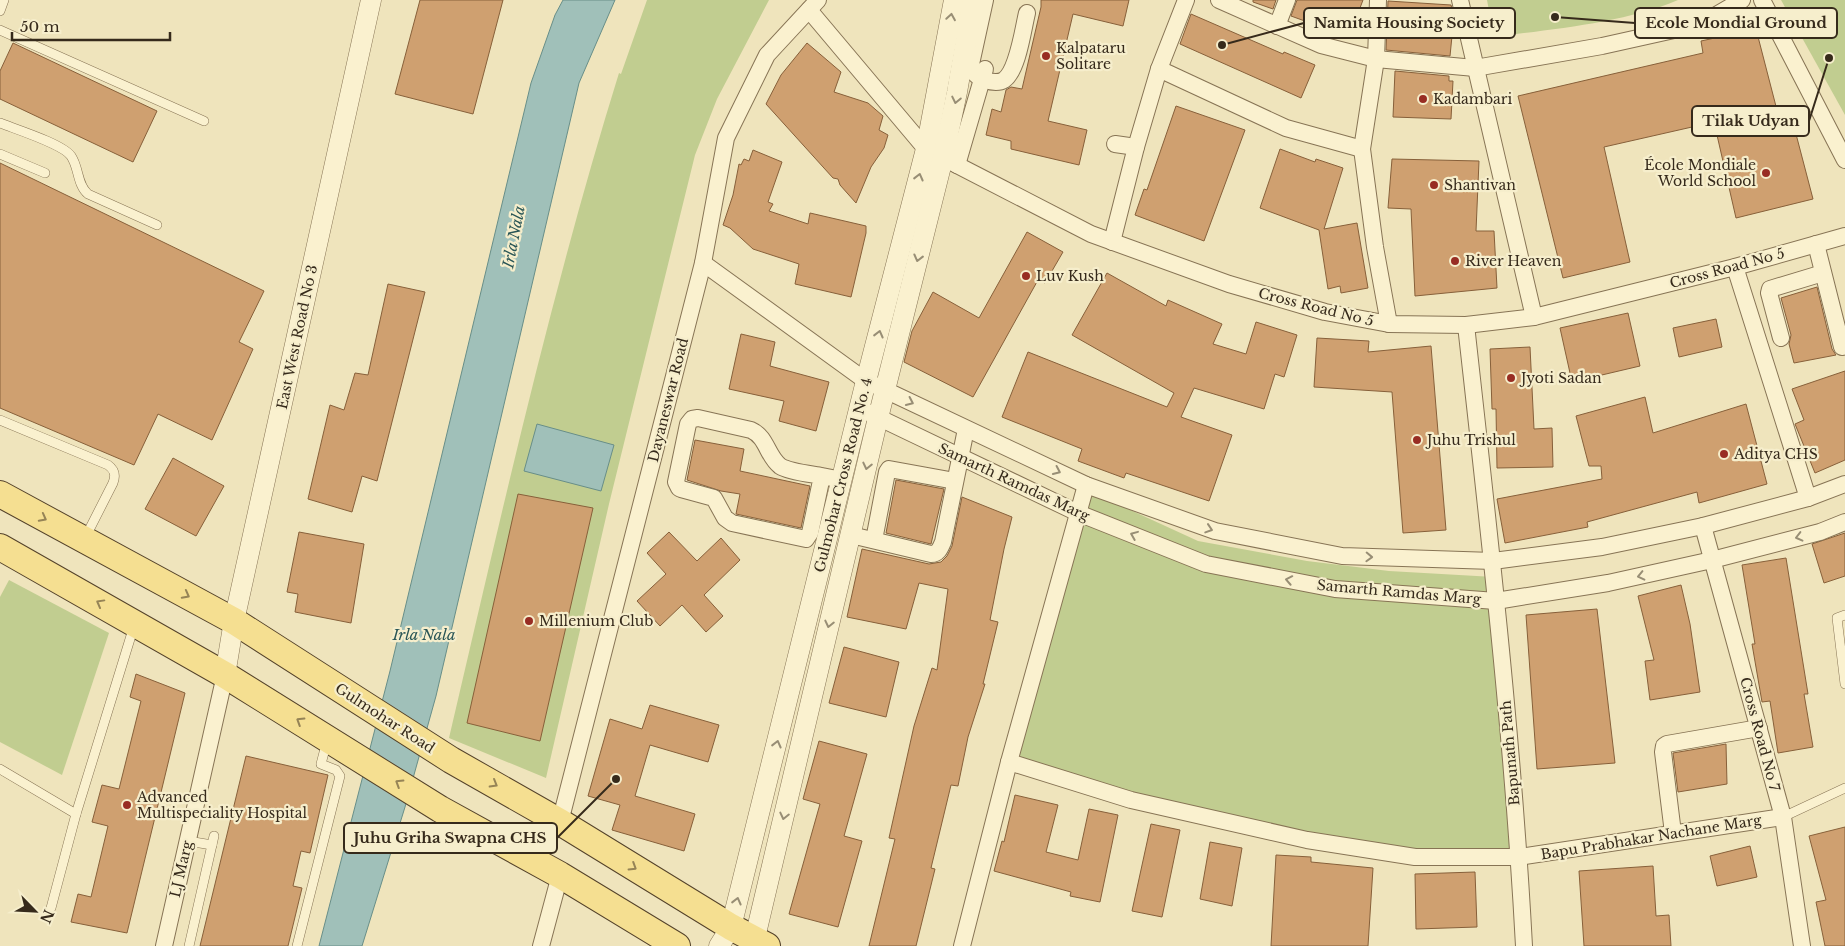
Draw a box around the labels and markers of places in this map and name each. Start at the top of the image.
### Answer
callout: Namita Housing Society [1304,8,1515,38]
callout: Ecole Mondial Ground [1635,8,1837,38]
place label: Kalpataru Solitare [1056,39,1126,73]
marker: Kalpataru Solitare [1040,50,1052,62]
place label: Kadambari [1433,90,1512,108]
marker: Kadambari [1417,93,1429,105]
callout: Tilak Udyan [1692,106,1809,136]
place label: École Mondiale World School [1644,156,1756,190]
marker: École Mondiale World School [1760,167,1772,179]
place label: Shantivan [1444,176,1516,194]
marker: Shantivan [1428,179,1440,191]
place label: River Heaven [1465,252,1562,270]
marker: River Heaven [1449,255,1461,267]
place label: Luv Kush [1036,267,1104,285]
marker: Luv Kush [1020,270,1032,282]
place label: Jyoti Sadan [1519,369,1602,387]
marker: Jyoti Sadan [1505,372,1517,384]
place label: Juhu Trishul [1425,431,1516,449]
marker: Juhu Trishul [1411,434,1423,446]
place label: Aditya CHS [1733,445,1818,463]
marker: Aditya CHS [1718,448,1730,460]
place label: Millenium Club [539,612,653,630]
marker: Millenium Club [523,615,535,627]
place label: Advanced Multispeciality Hospital [136,788,307,822]
marker: Advanced Multispeciality Hospital [121,799,133,811]
callout: Juhu Griha Swapna CHS [344,823,557,853]

